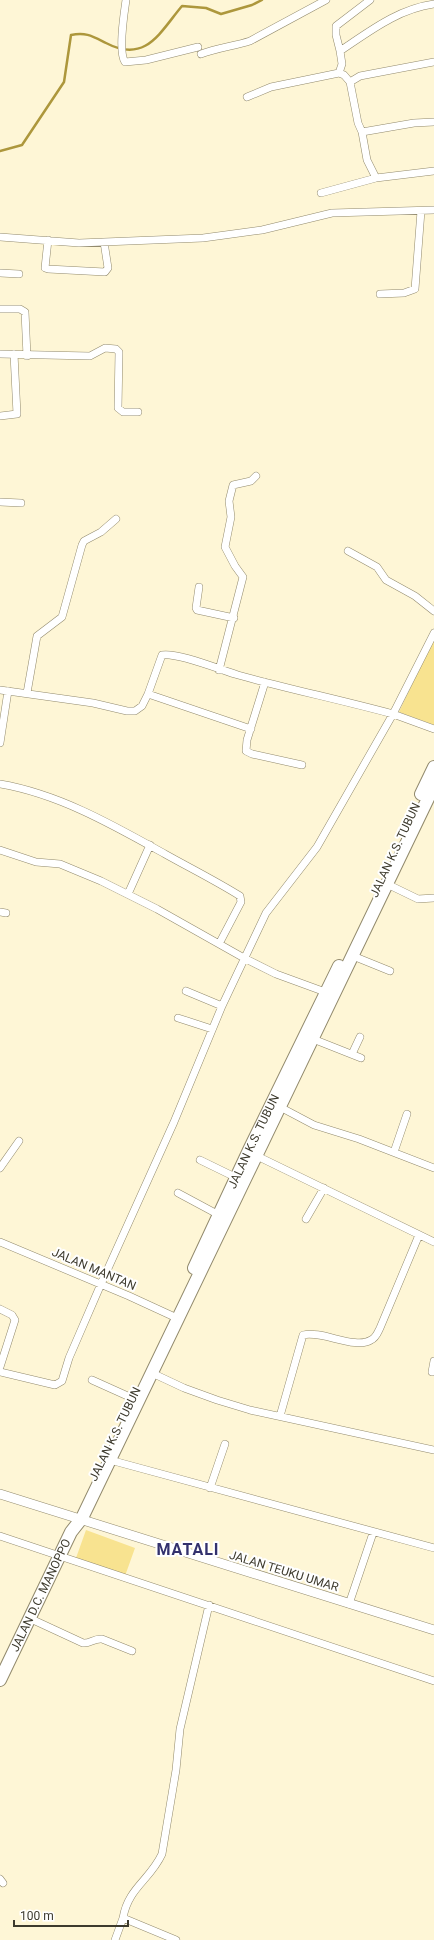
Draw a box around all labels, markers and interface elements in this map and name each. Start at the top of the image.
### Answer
street label: JALAN K.S. TUBUN [367,800,423,900]
street label: JALAN K.S. TUBUN [225,1092,282,1191]
street label: JALAN MANTAN [50,1245,138,1293]
street label: JALAN K.S. TUBUN [86,1385,144,1483]
street label: JALAN D.C. MANOPPO [8,1537,74,1654]
district label: MATALI [156,1540,220,1559]
street label: JALAN TEUKU UMAR [228,1548,341,1594]
scale bar [14,1902,128,1928]
text: 100 m [20,1909,54,1923]

